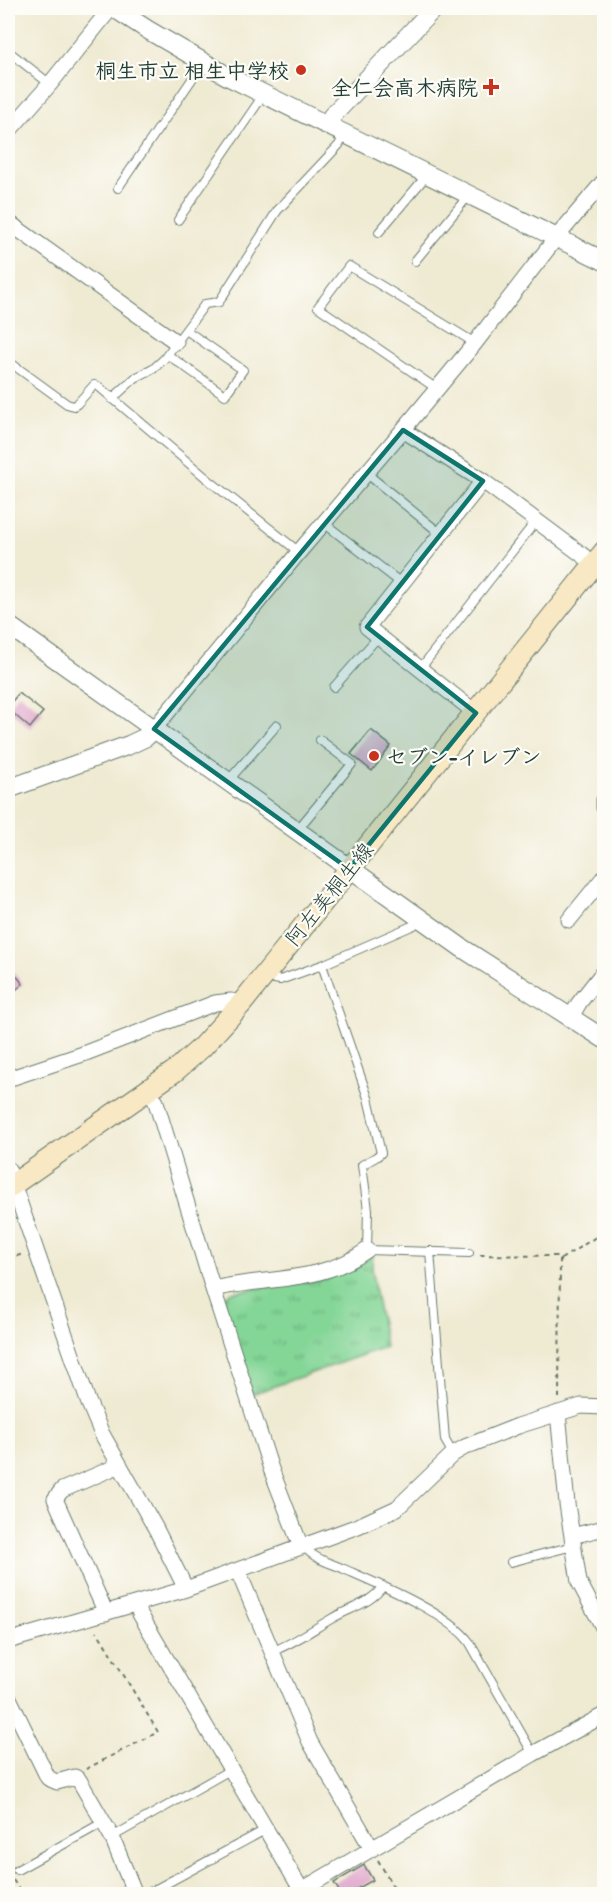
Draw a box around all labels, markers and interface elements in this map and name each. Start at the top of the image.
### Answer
place label: 桐生市立 相生中学校 [95,56,289,85]
marker: 桐生市立 相生中学校 [294,63,308,77]
place label: 全仁会高木病院 [331,73,478,102]
marker: 全仁会高木病院 [482,78,500,96]
place label: セブン-イレブン [386,742,541,771]
marker: セブン-イレブン [367,749,381,763]
street label: 阿左美桐生線 [278,836,380,952]

